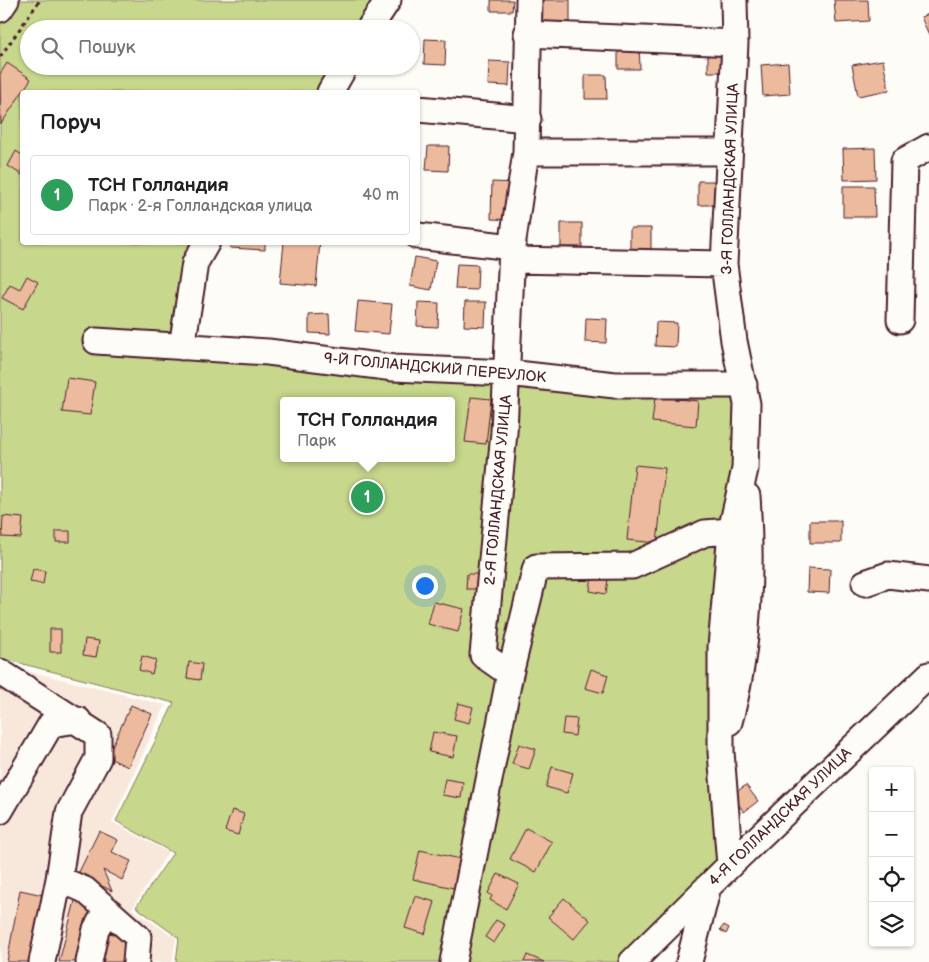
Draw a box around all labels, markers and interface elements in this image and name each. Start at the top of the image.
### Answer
search box [20,20,420,75]
icon: search [38,34,66,62]
text: Пошук [78,36,136,59]
street label: 3-Я ГОЛЛАНДСКАЯ УЛИЦА [717,82,743,275]
text: Поруч [40,110,101,135]
text: ТСН Голландия [88,174,229,197]
text: 1 [54,186,60,205]
text: 40 m [362,186,399,205]
text: Парк · 2-я Голландская улица [88,197,312,216]
street label: 9-Й ГОЛЛАНДСКИЙ ПЕРЕУЛОК [323,349,547,387]
street label: 2-Я ГОЛЛАНДСКАЯ УЛИЦА [480,393,516,586]
popup [280,397,455,462]
text: ТСН Голландия [297,409,438,432]
text: Парк [297,432,336,451]
pin: 1 [351,478,383,516]
your location [412,573,438,599]
street label: 4-Я ГОЛЛАНДСКАЯ УЛИЦА [705,743,856,890]
map controls [869,767,914,947]
button: + [869,767,914,812]
button: − [869,812,914,857]
button: locate [869,857,914,902]
button: layers [869,902,914,947]

